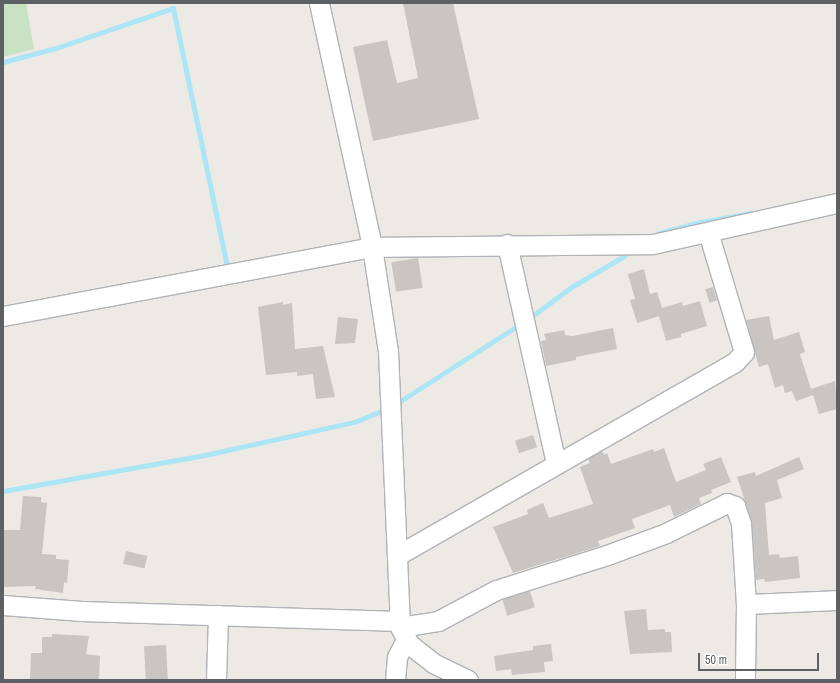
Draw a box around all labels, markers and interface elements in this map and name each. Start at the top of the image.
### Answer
scale bar [700,645,821,671]
text: 50 m [705,652,727,668]

